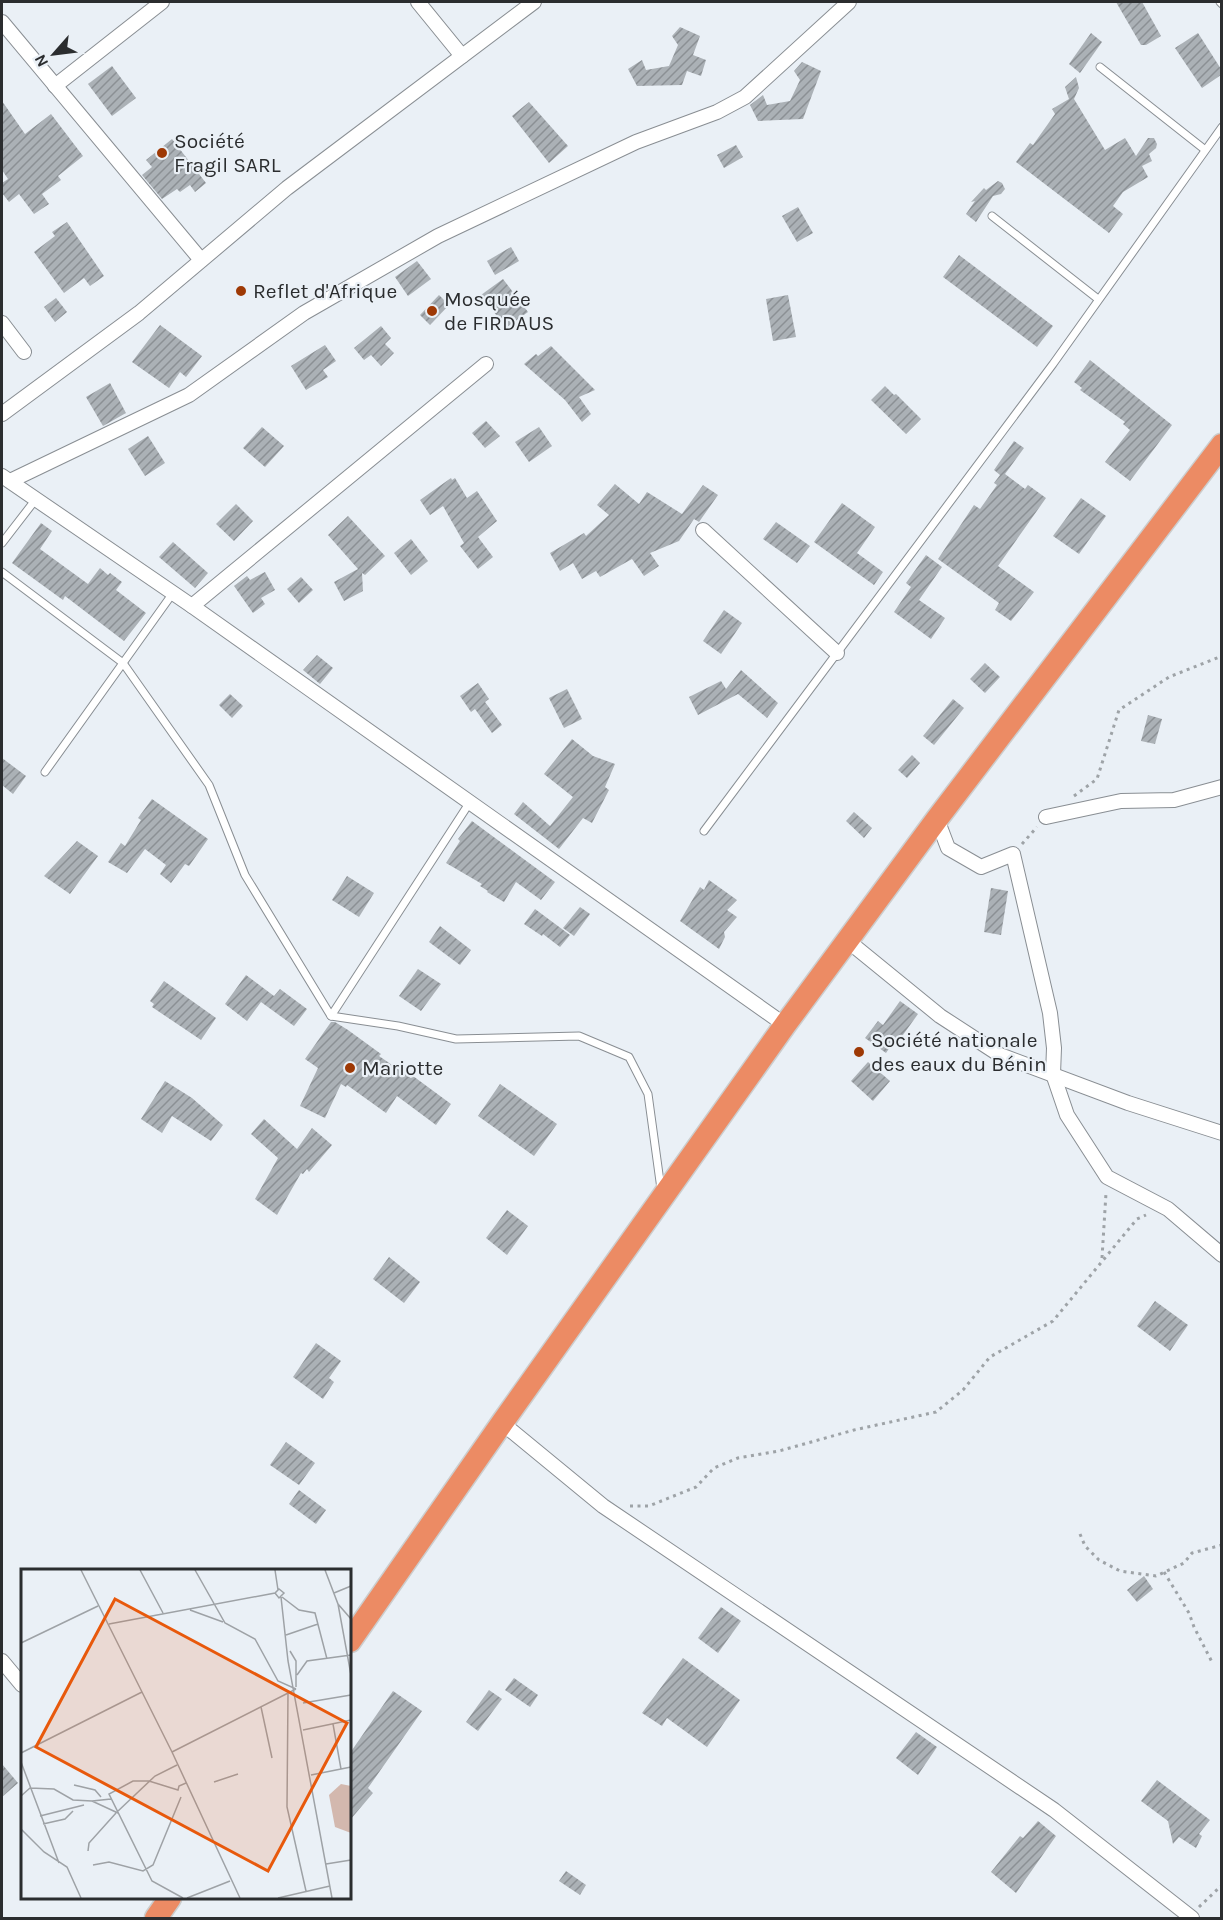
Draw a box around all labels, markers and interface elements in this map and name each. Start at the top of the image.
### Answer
north arrow [24,24,84,84]
text: N [30,51,52,70]
place label: Société Fragil SARL [174,129,281,177]
marker: Société Fragil SARL [155,146,169,160]
place label: Reflet d'Afrique [253,279,397,303]
marker: Reflet d'Afrique [234,284,248,298]
place label: Mosquée de FIRDAUS [444,287,554,335]
marker: Mosquée de FIRDAUS [425,304,439,318]
place label: Société nationale des eaux du Bénin [871,1028,1047,1076]
marker: Société nationale des eaux du Bénin [852,1045,866,1059]
place label: Mariotte [362,1056,443,1080]
marker: Mariotte [343,1061,357,1075]
inset map [21,1569,351,1899]

